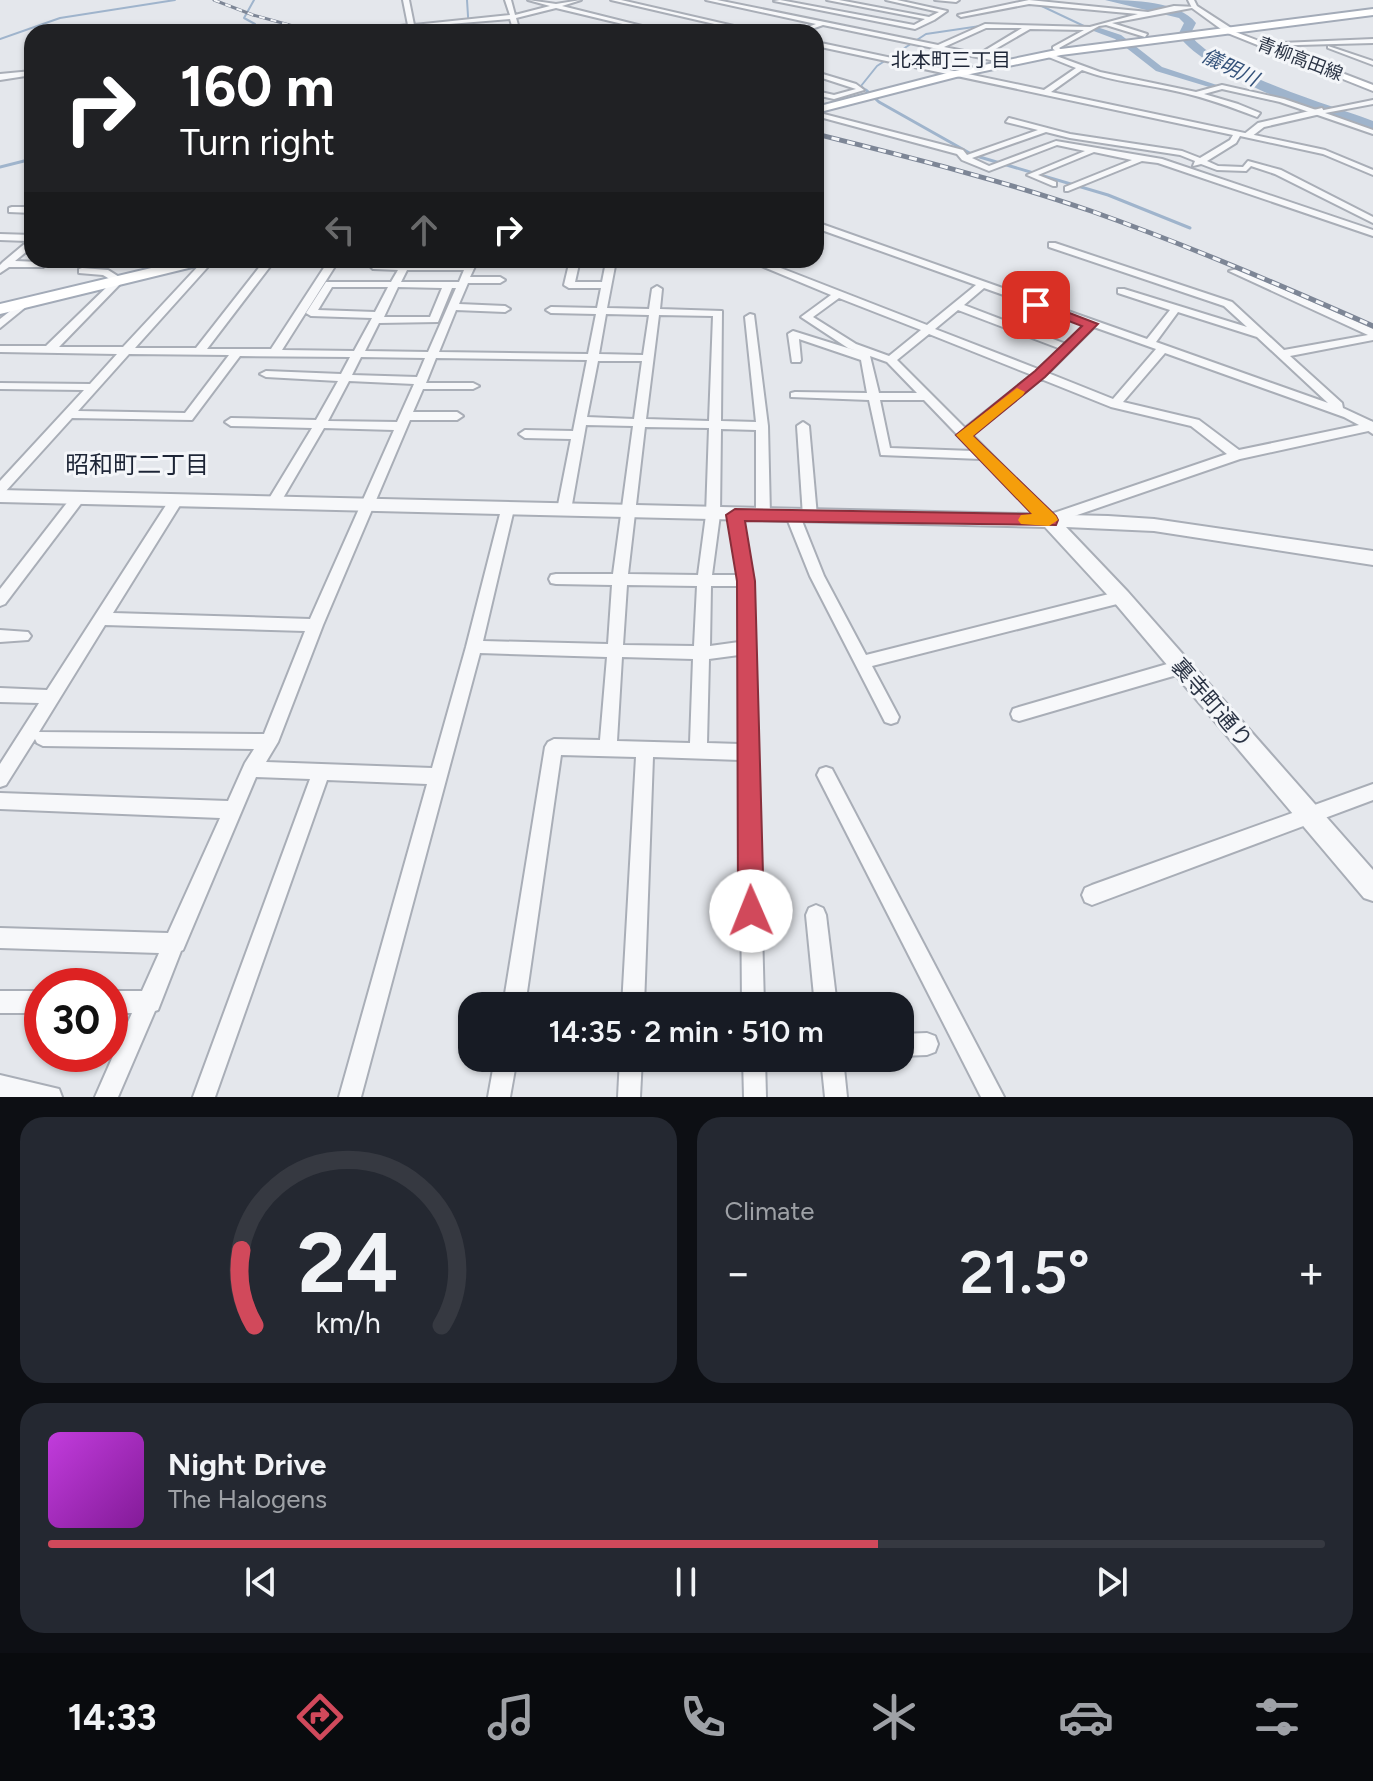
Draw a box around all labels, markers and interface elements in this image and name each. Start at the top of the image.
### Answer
street label: 青柳高田線 [1254,33,1346,85]
water label: 儀明川 [1198,43,1264,92]
district label: 北本町三丁目 [891,48,1011,72]
text: 160 m [180,53,335,120]
icon: right [48,56,152,160]
text: Turn right [180,121,335,164]
icon: left [318,208,362,252]
icon: ahead [402,208,446,252]
icon: right [486,208,530,252]
pin [1002,271,1070,339]
icon: arrive [1014,283,1058,327]
district label: 昭和町二丁目 [65,450,209,479]
street label: 裏寺町通り [1166,653,1258,753]
position arrow [709,869,793,953]
speed limit sign: 30 [24,968,128,1072]
text: 14:35 · 2 min · 510 m [548,1013,824,1050]
text: Climate [725,1195,814,1227]
text: 24 [298,1213,399,1313]
text: 21.5° [960,1236,1090,1308]
text: − [725,1246,752,1299]
text: + [1298,1246,1325,1299]
text: km/h [316,1306,381,1340]
text: Night Drive [168,1446,326,1483]
text: The Halogens [168,1483,327,1515]
icon: previous [239,1560,283,1604]
icon: pause [664,1560,708,1604]
icon: next [1090,1560,1134,1604]
icon: directions [292,1689,348,1745]
icon: music [483,1689,539,1745]
icon: phone [675,1689,731,1745]
icon: climate [866,1689,922,1745]
icon: car [1058,1689,1114,1745]
icon: filters [1249,1689,1305,1745]
text: 14:33 [68,1696,157,1739]

